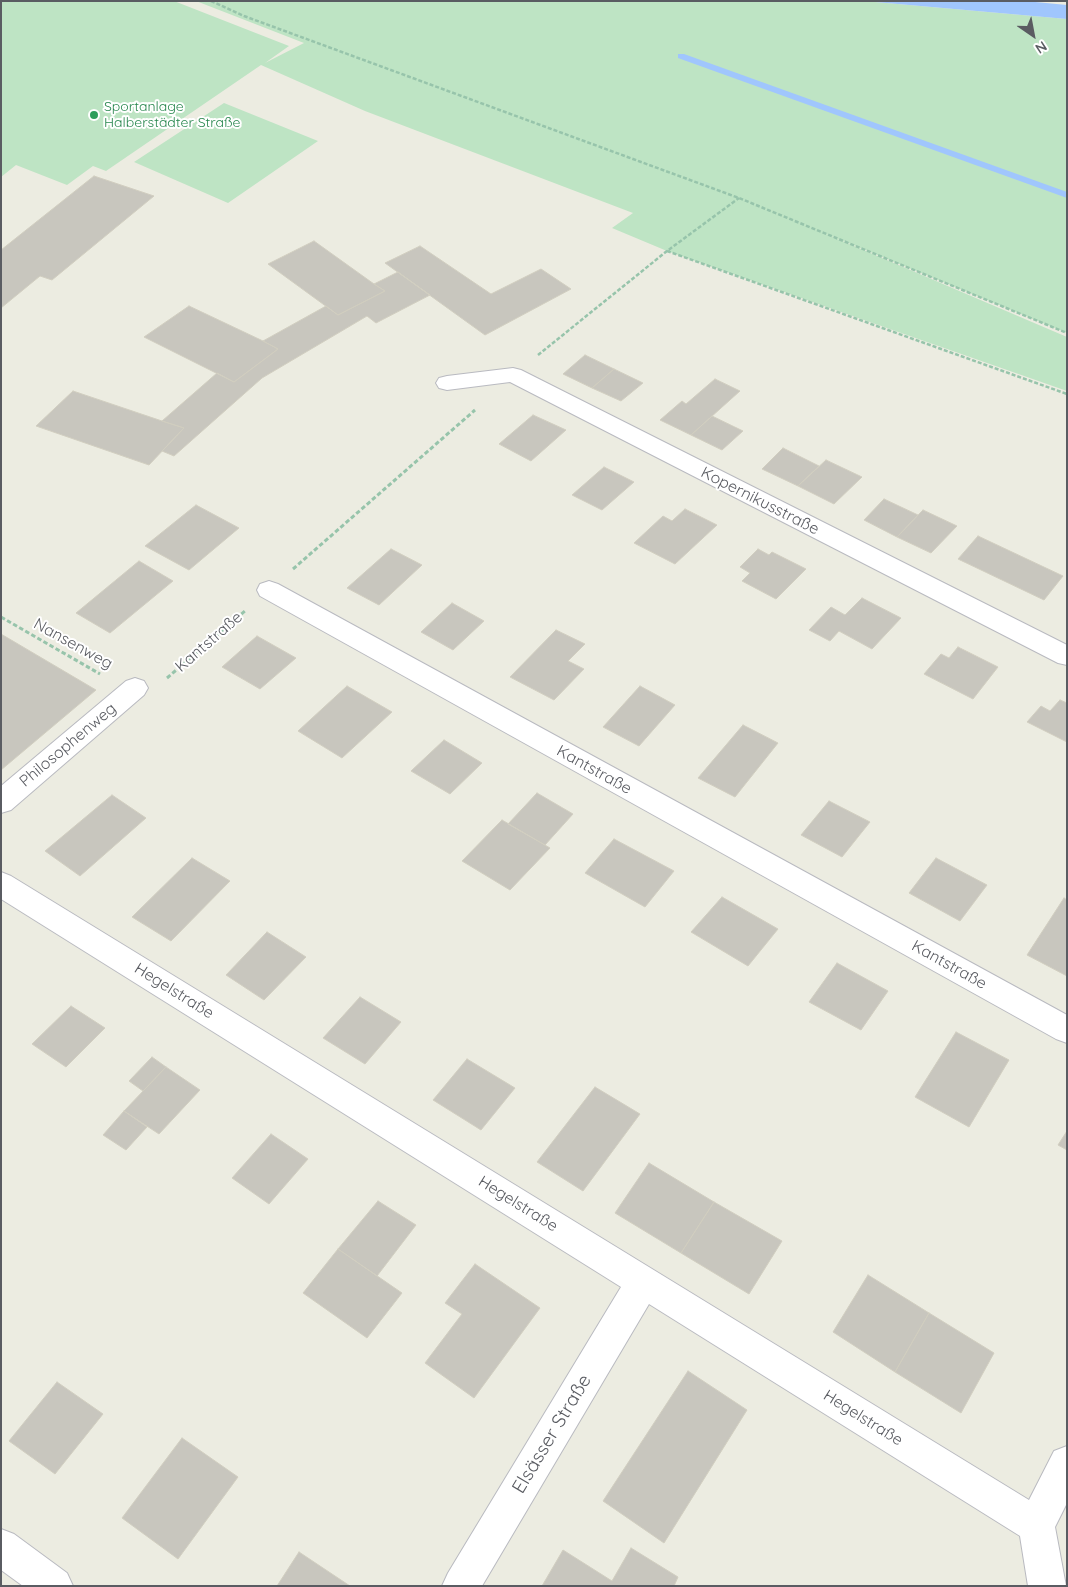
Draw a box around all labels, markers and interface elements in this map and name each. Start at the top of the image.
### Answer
north arrow [1008,10,1058,60]
text: N [1032,37,1050,58]
place label: Sportanlage Halberstädter Straße [104,99,240,132]
marker: Sportanlage Halberstädter Straße [88,109,100,121]
street label: Kopernikusstraße [698,463,822,539]
street label: Kantstraße [171,608,247,676]
street label: Nansenweg [30,614,116,674]
street label: Philosophenweg [16,699,120,791]
street label: Kantstraße [553,742,635,798]
street label: Kantstraße [908,937,990,993]
street label: Hegelstraße [131,959,217,1023]
street label: Hegelstraße [475,1172,561,1236]
street label: Elsässer Straße [508,1370,596,1498]
street label: Hegelstraße [820,1386,906,1450]

